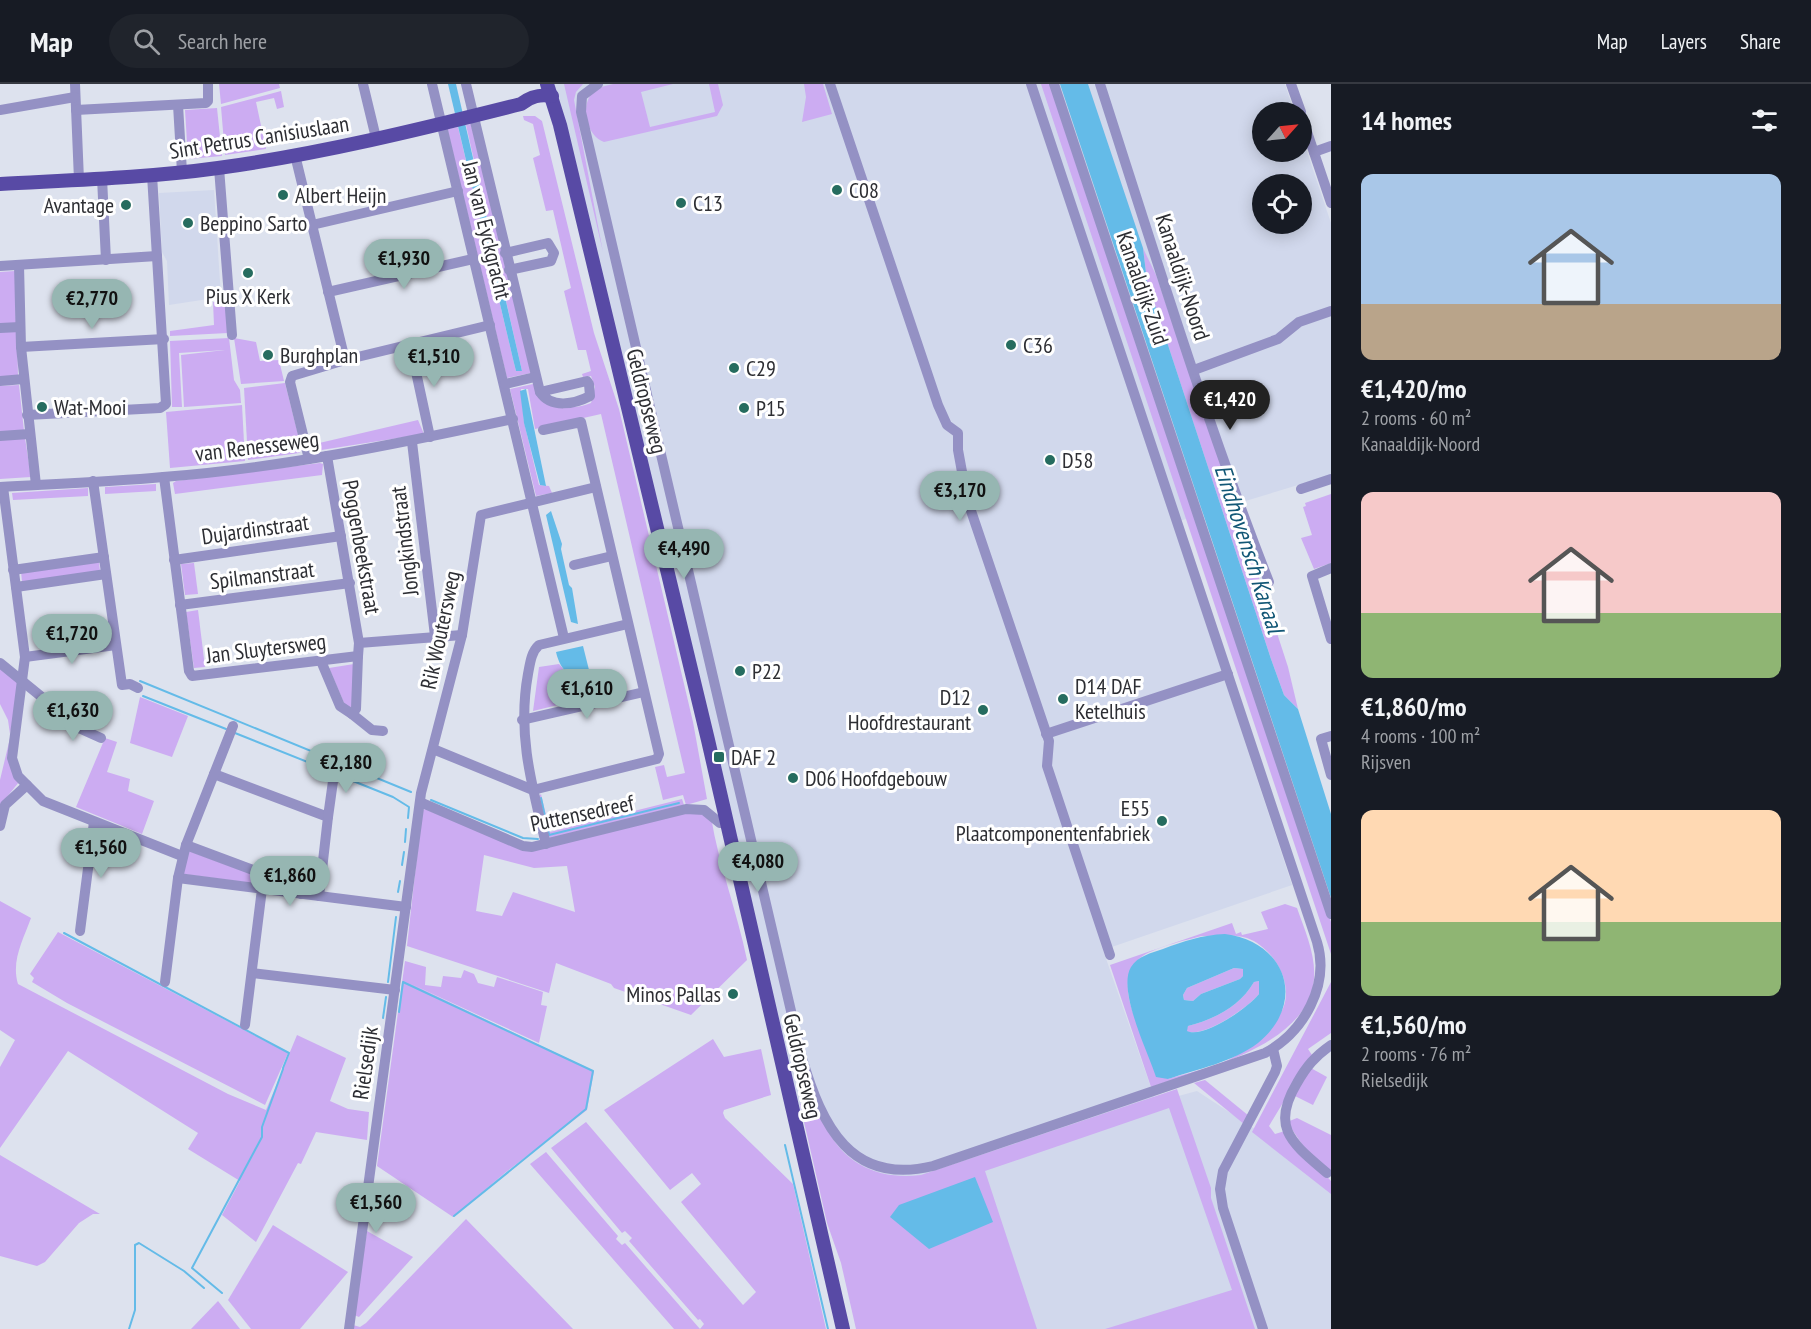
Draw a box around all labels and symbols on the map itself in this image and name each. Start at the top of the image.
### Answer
north arrow [1252,102,1312,162]
street label: Sint Petrus Canisiuslaan [167,109,351,165]
street label: Jan van Eyckgracht [456,157,518,302]
place label: C08 [849,176,879,204]
place label: Albert Heijn [295,181,386,209]
marker: C08 [830,183,844,197]
marker: Albert Heijn [276,188,290,202]
place label: C13 [693,189,723,217]
place label: Avantage [44,191,114,219]
marker: C13 [674,196,688,210]
marker: Avantage [119,198,133,212]
place label: Beppino Sarto [200,209,307,237]
street label: Kanaaldijk-Noord [1149,210,1217,344]
marker: Beppino Sarto [181,216,195,230]
street label: Kanaaldijk-Zuid [1111,228,1175,348]
pin: €1,930 [355,239,453,290]
marker: Pius X Kerk [241,266,255,280]
pin: €2,770 [43,279,141,330]
place label: Pius X Kerk [206,282,291,310]
place label: C36 [1023,331,1053,359]
pin: €1,510 [385,337,483,388]
marker: C36 [1004,338,1018,352]
place label: Burghplan [280,341,358,369]
street label: Geldropseweg [620,346,674,456]
marker: Burghplan [261,348,275,362]
place label: C29 [746,354,776,382]
marker: C29 [727,361,741,375]
pin: €1,420 [1181,380,1279,431]
place label: Wat-Mooi [54,393,127,421]
place label: P15 [756,394,786,422]
marker: Wat-Mooi [35,400,49,414]
marker: P15 [737,401,751,415]
street label: van Renesseweg [194,425,320,467]
place label: D58 [1062,446,1093,474]
marker: D58 [1043,453,1057,467]
water label: Eindhovensch Kanaal [1208,461,1292,639]
pin: €3,170 [911,471,1009,522]
street label: Poggenbeekstraat [336,478,388,616]
street label: Jongkindstraat [383,485,425,598]
street label: Dujardinstraat [200,508,310,550]
pin: €4,490 [635,529,733,580]
street label: Spilmanstraat [208,555,316,595]
street label: Rik Woutersweg [414,568,466,692]
pin: €1,720 [23,614,121,665]
street label: Jan Sluytersweg [204,627,327,669]
place label: P22 [752,657,782,685]
marker: P22 [733,664,747,678]
pin: €1,610 [538,669,636,720]
place label: D14 DAF Ketelhuis [1075,672,1146,725]
place label: D12 Hoofdrestaurant [848,683,971,736]
pin: €1,630 [24,691,122,742]
marker: D14 DAF Ketelhuis [1056,692,1070,706]
marker: D12 Hoofdrestaurant [976,703,990,717]
pin: €2,180 [297,743,395,794]
place label: DAF 2 [731,743,776,771]
marker: DAF 2 [712,750,726,764]
place label: D06 Hoofdgebouw [805,764,947,792]
marker: D06 Hoofdgebouw [786,771,800,785]
street label: Puttensedreef [528,788,638,838]
place label: E55 Plaatcomponentenfabriek [956,794,1150,847]
marker: E55 Plaatcomponentenfabriek [1155,814,1169,828]
pin: €1,560 [52,828,150,879]
pin: €4,080 [709,842,807,893]
pin: €1,860 [241,856,339,907]
place label: Minos Pallas [626,980,721,1008]
marker: Minos Pallas [726,987,740,1001]
street label: Geldropseweg [777,1011,829,1121]
street label: Rielsedijk [346,1024,384,1101]
pin: €1,560 [327,1183,425,1234]

